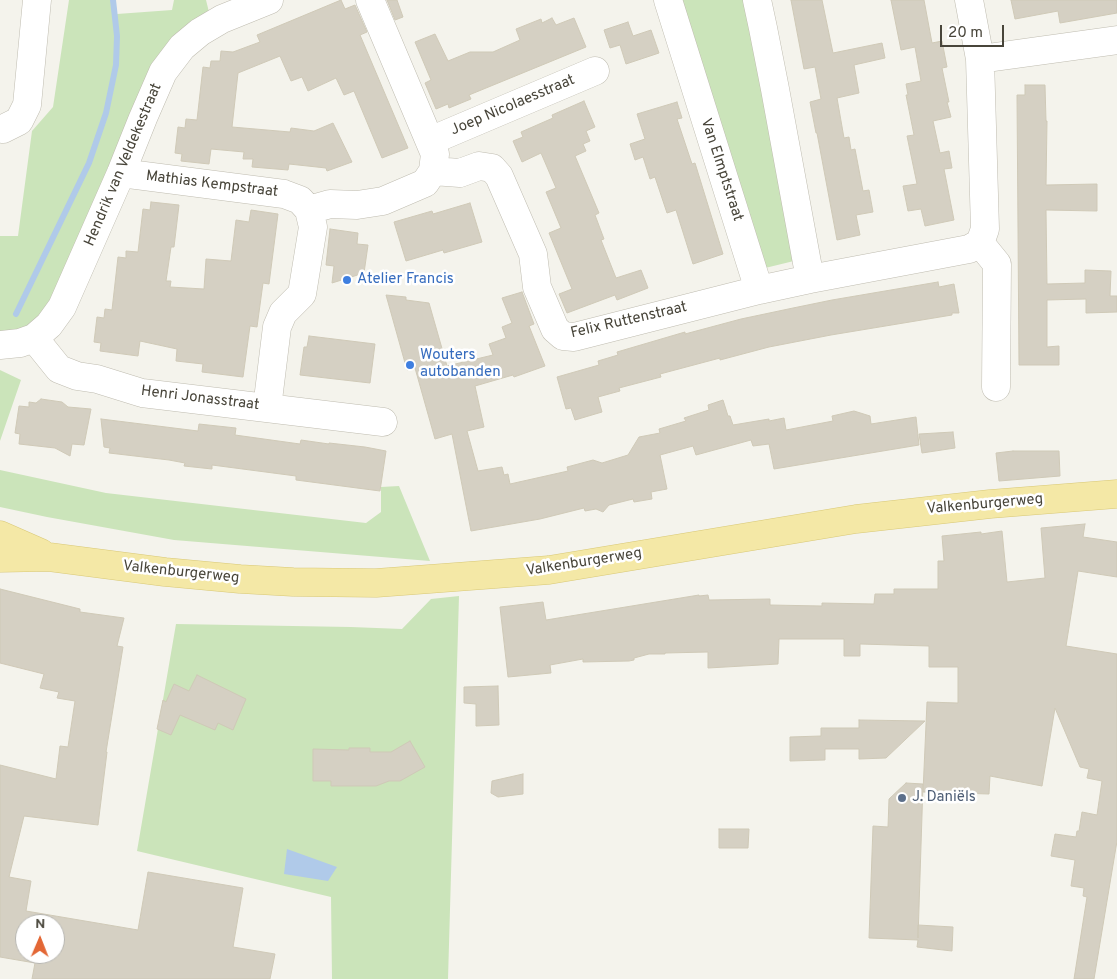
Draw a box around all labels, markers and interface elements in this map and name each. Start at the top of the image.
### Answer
scale bar [942,15,1006,47]
text: 20 m [948,24,983,43]
street label: Joep Nicolaesstraat [448,72,578,140]
street label: Hendrik van Veldekestraat [81,81,167,249]
street label: Van Elmptstraat [696,116,746,224]
street label: Mathias Kempstraat [145,168,279,202]
place label: Atelier Francis [357,271,454,289]
marker: Atelier Francis [341,274,353,286]
street label: Felix Ruttenstraat [569,299,689,343]
place label: Wouters autobanden [420,347,501,382]
marker: Wouters autobanden [404,359,416,371]
street label: Henri Jonasstraat [140,383,260,415]
street label: Valkenburgerweg [926,491,1044,519]
street label: Valkenburgerweg [525,545,643,581]
street label: Valkenburgerweg [122,558,240,588]
place label: J. Daniëls [912,789,976,807]
marker: J. Daniëls [896,792,908,804]
north arrow [15,914,65,964]
text: N [35,916,45,933]

